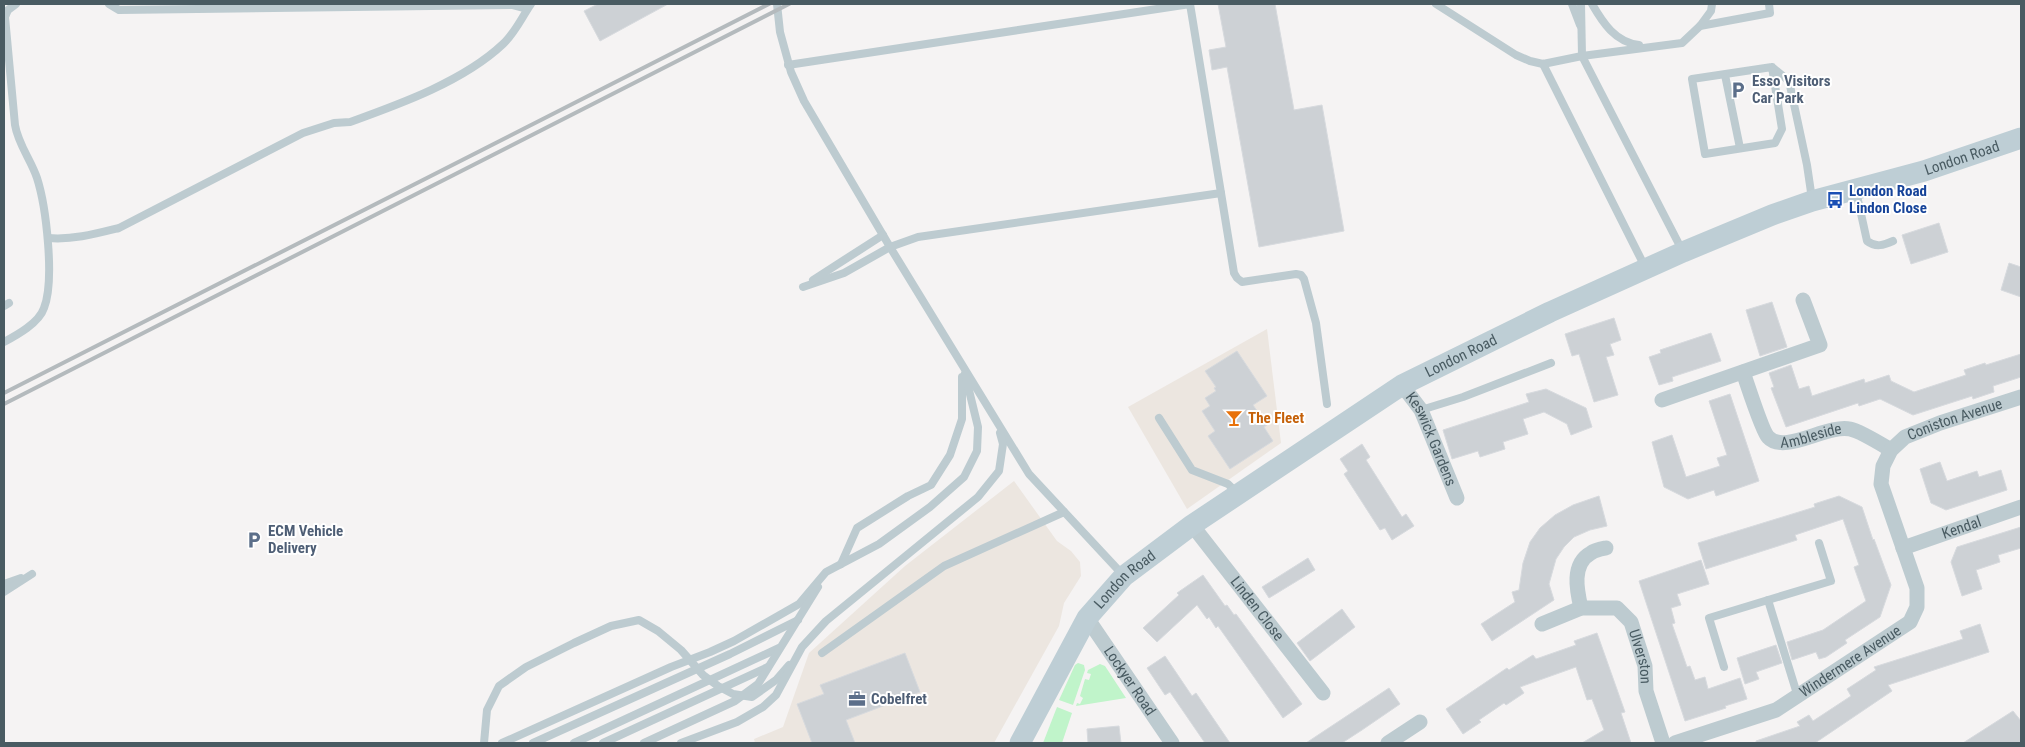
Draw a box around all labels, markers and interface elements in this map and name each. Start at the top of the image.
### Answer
place label: Esso Visitors Car Park [1752,72,1831,107]
parking icon: Esso Visitors Car Park [1728,80,1748,100]
street label: London Road [1922,137,2002,179]
place label: London Road Lindon Close [1849,182,1927,217]
bus stop icon: London Road Lindon Close [1825,190,1845,210]
street label: London Road [1422,331,1500,381]
street label: Keswick Gardens [1402,389,1460,489]
street label: Coniston Avenue [1904,395,2004,444]
bar icon: The Fleet [1224,408,1244,428]
place label: The Fleet [1248,409,1304,427]
street label: Ambleside [1780,420,1843,452]
street label: Kendal [1940,513,1984,543]
place label: ECM Vehicle Delivery [268,522,343,557]
parking icon: ECM Vehicle Delivery [244,530,264,550]
street label: London Road [1090,547,1159,612]
street label: Linden Close [1227,573,1288,644]
street label: Windermere Avenue [1796,621,1904,701]
street label: Ulverston [1625,627,1655,684]
street label: Lockyer Road [1100,643,1160,719]
office icon: Cobelfret [847,689,867,709]
place label: Cobelfret [871,690,927,708]

